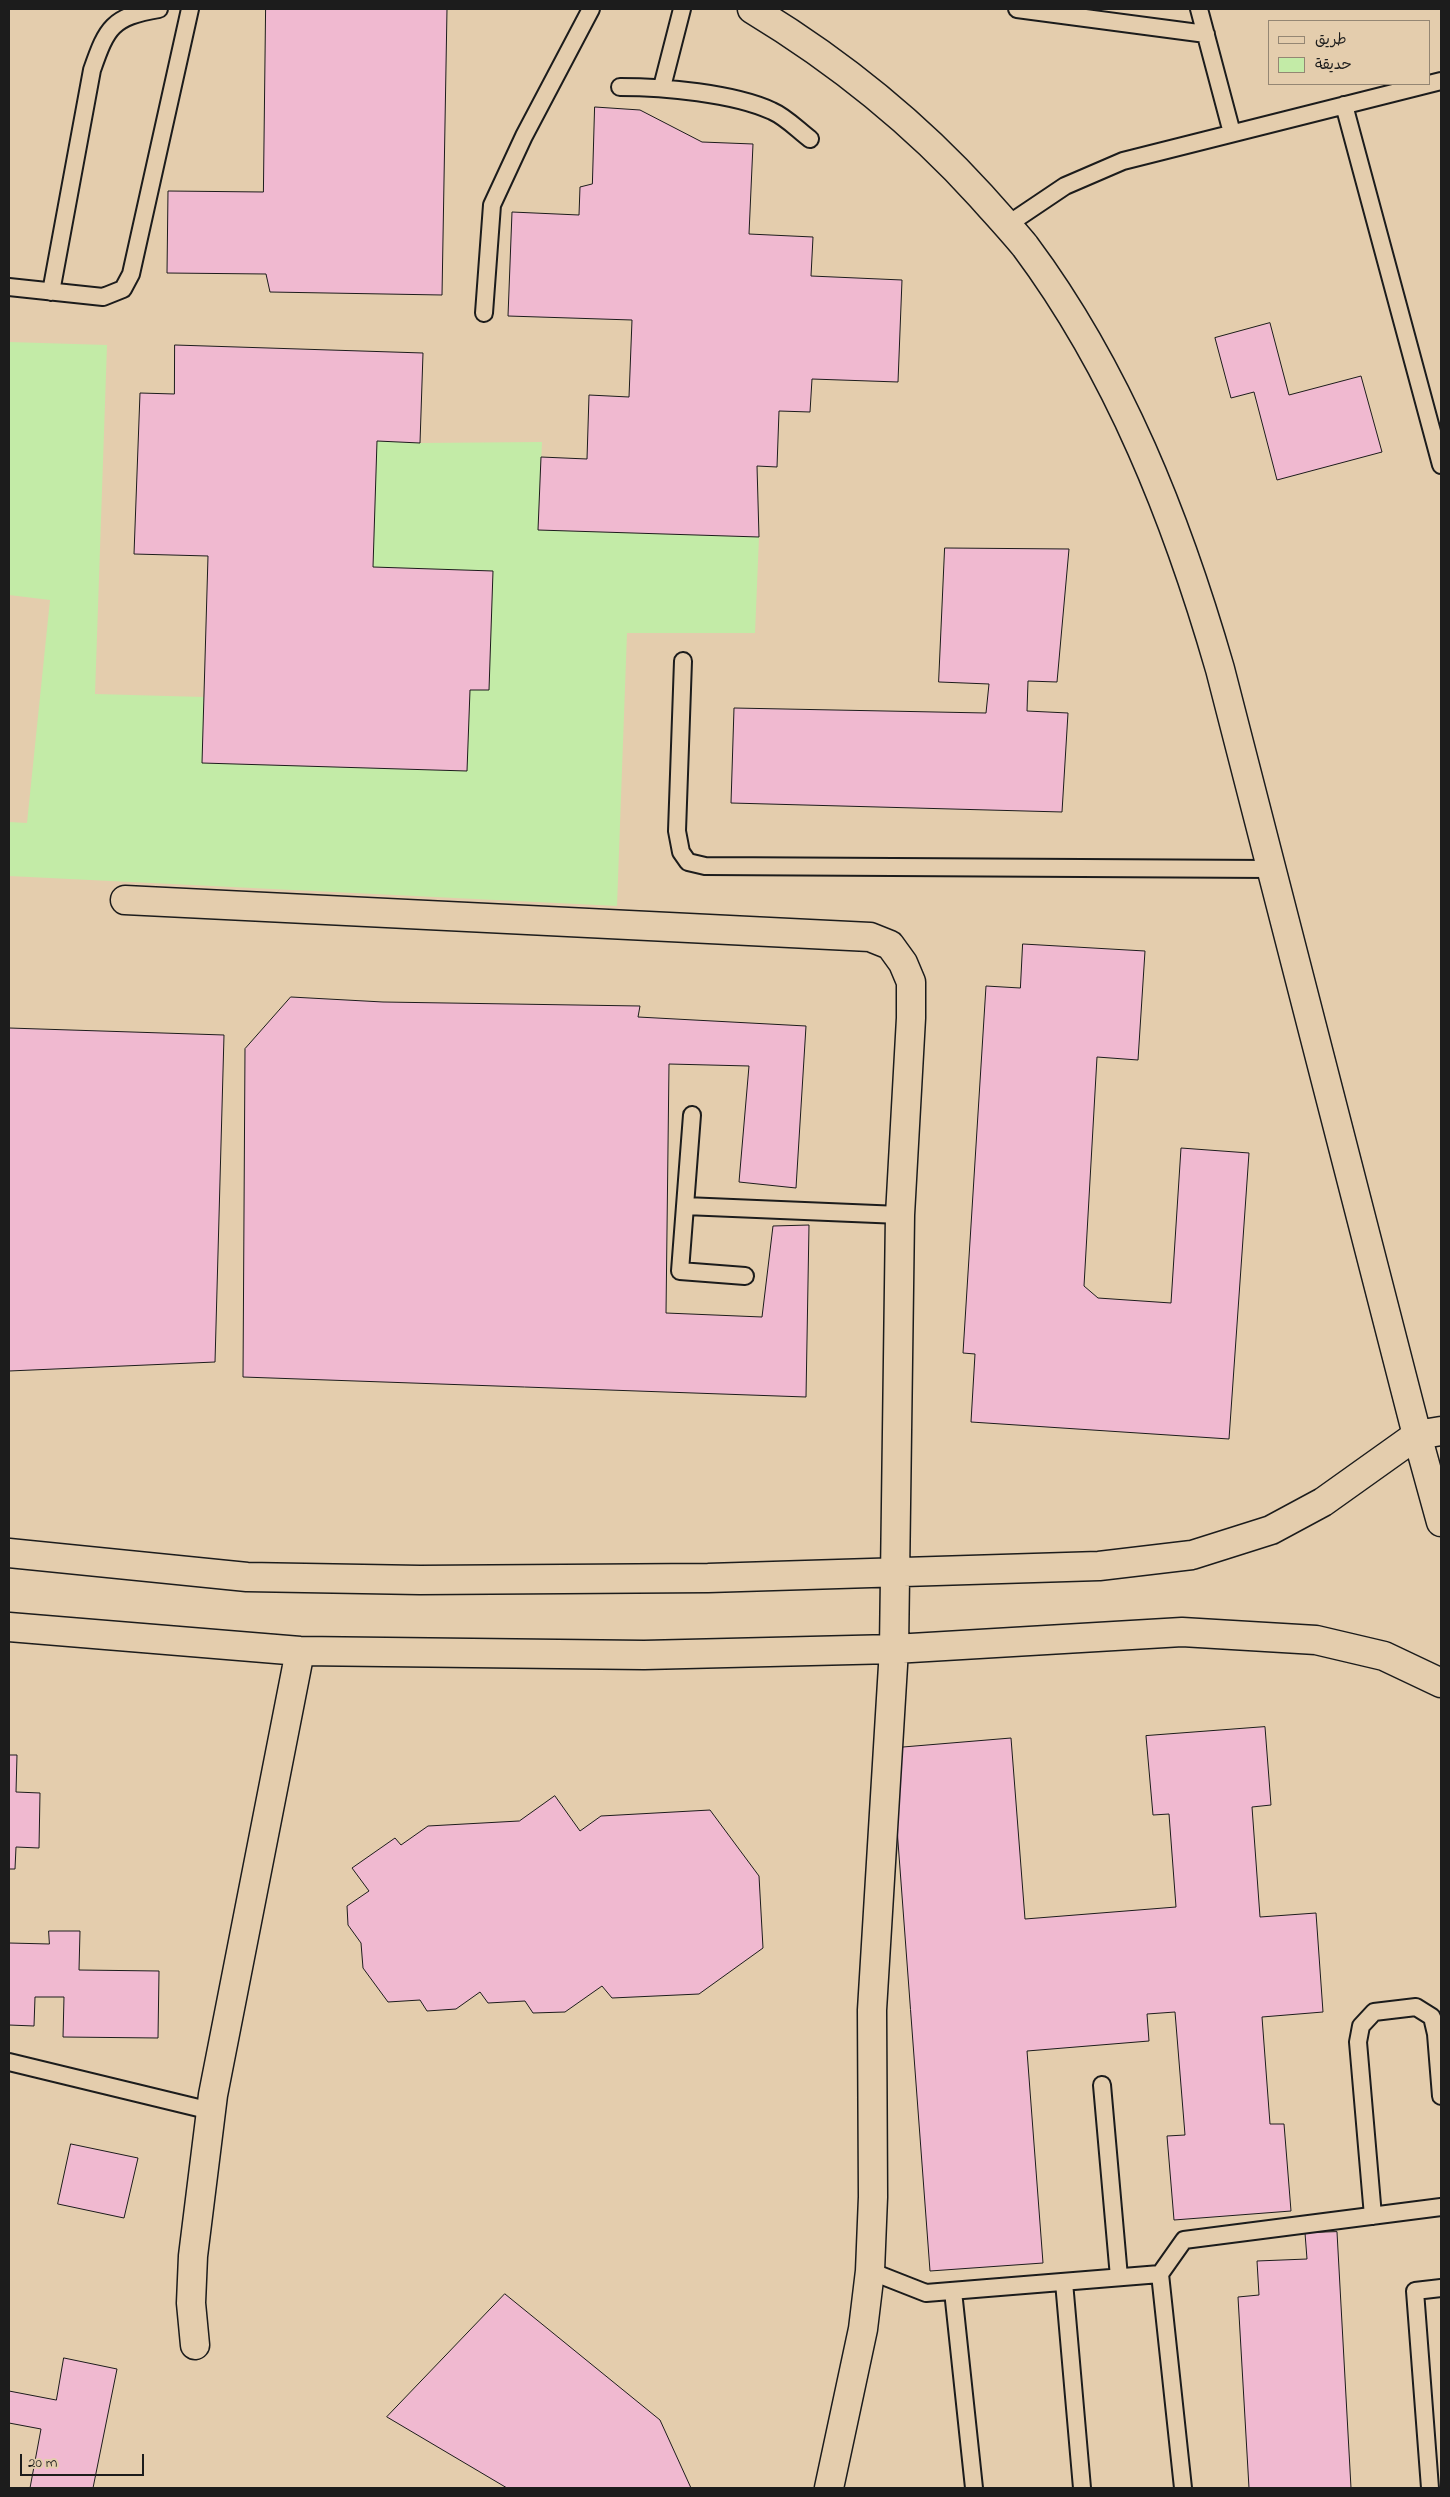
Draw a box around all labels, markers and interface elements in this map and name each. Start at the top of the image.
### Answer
legend [1268,20,1430,85]
text: طريق [1315,29,1347,51]
text: حديقة [1315,54,1352,76]
scale bar [22,2444,146,2476]
text: 20 m [28,2452,57,2474]

